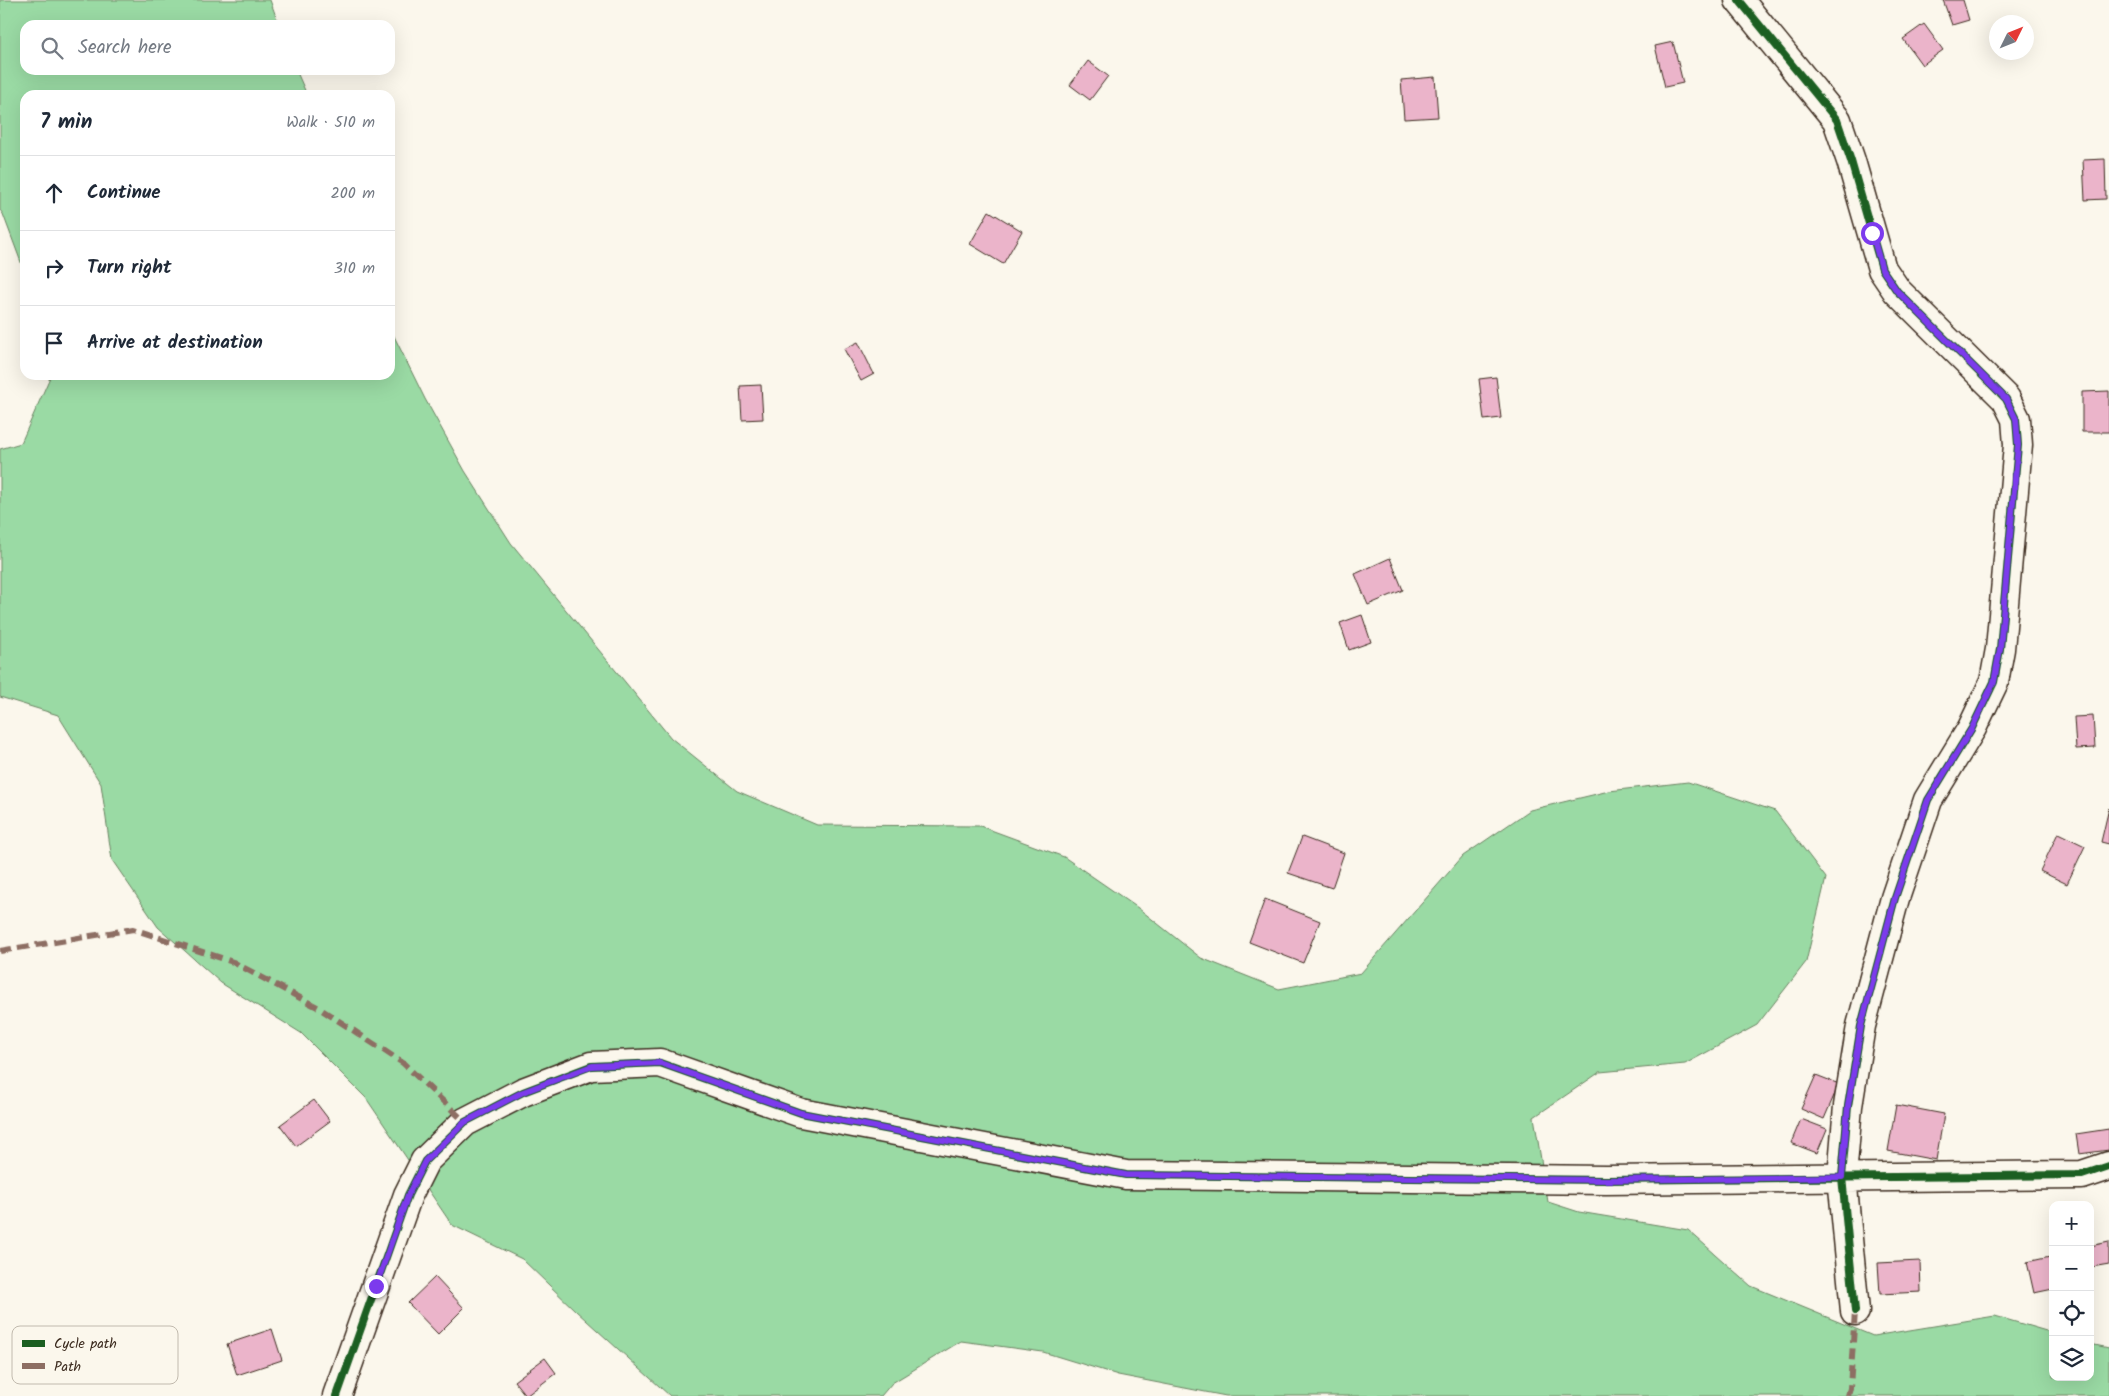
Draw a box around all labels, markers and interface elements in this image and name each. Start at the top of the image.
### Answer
north arrow [1989,15,2034,60]
search box [20,20,395,75]
text: Search here [78,33,172,63]
icon: search [38,34,66,62]
text: 7 min [40,106,92,139]
text: Walk · 510 m [286,110,375,135]
text: Continue [87,178,160,208]
icon: ahead [40,179,68,207]
text: 200 m [331,181,375,206]
route start [1861,222,1884,245]
text: Turn right [87,253,172,283]
icon: right [40,254,68,282]
text: 310 m [334,256,375,281]
text: Arrive at destination [87,328,263,358]
icon: arrive [40,329,68,357]
map controls [2049,1201,2094,1381]
button: + [2049,1201,2094,1246]
button: − [2049,1246,2094,1291]
route end [365,1275,388,1298]
button: locate [2049,1291,2094,1336]
legend [12,1326,178,1384]
text: Cycle path [54,1333,117,1355]
button: layers [2049,1336,2094,1381]
text: Path [54,1356,81,1378]

